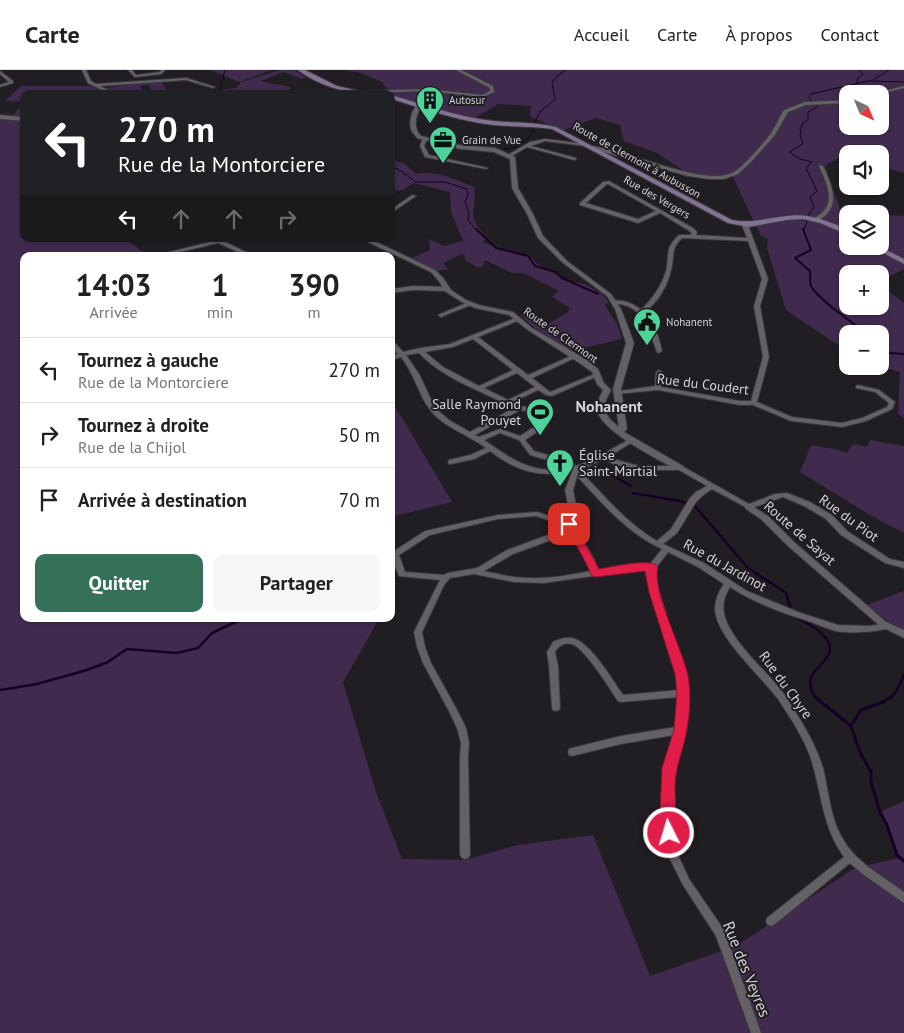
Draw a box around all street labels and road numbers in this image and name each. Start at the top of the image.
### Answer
street label: Route de Clermont à Aubusson [571,119,703,201]
street label: Rue des Vergers [621,172,693,222]
street label: Route de Clermont [521,304,601,366]
street label: Rue du Coudert [656,369,750,399]
street label: Rue du Piot [816,490,882,546]
street label: Route de Sayat [760,497,840,569]
street label: Rue du Jardinot [680,535,770,595]
street label: Rue du Chyre [755,648,817,722]
street label: Rue des Veyres [719,918,775,1020]

